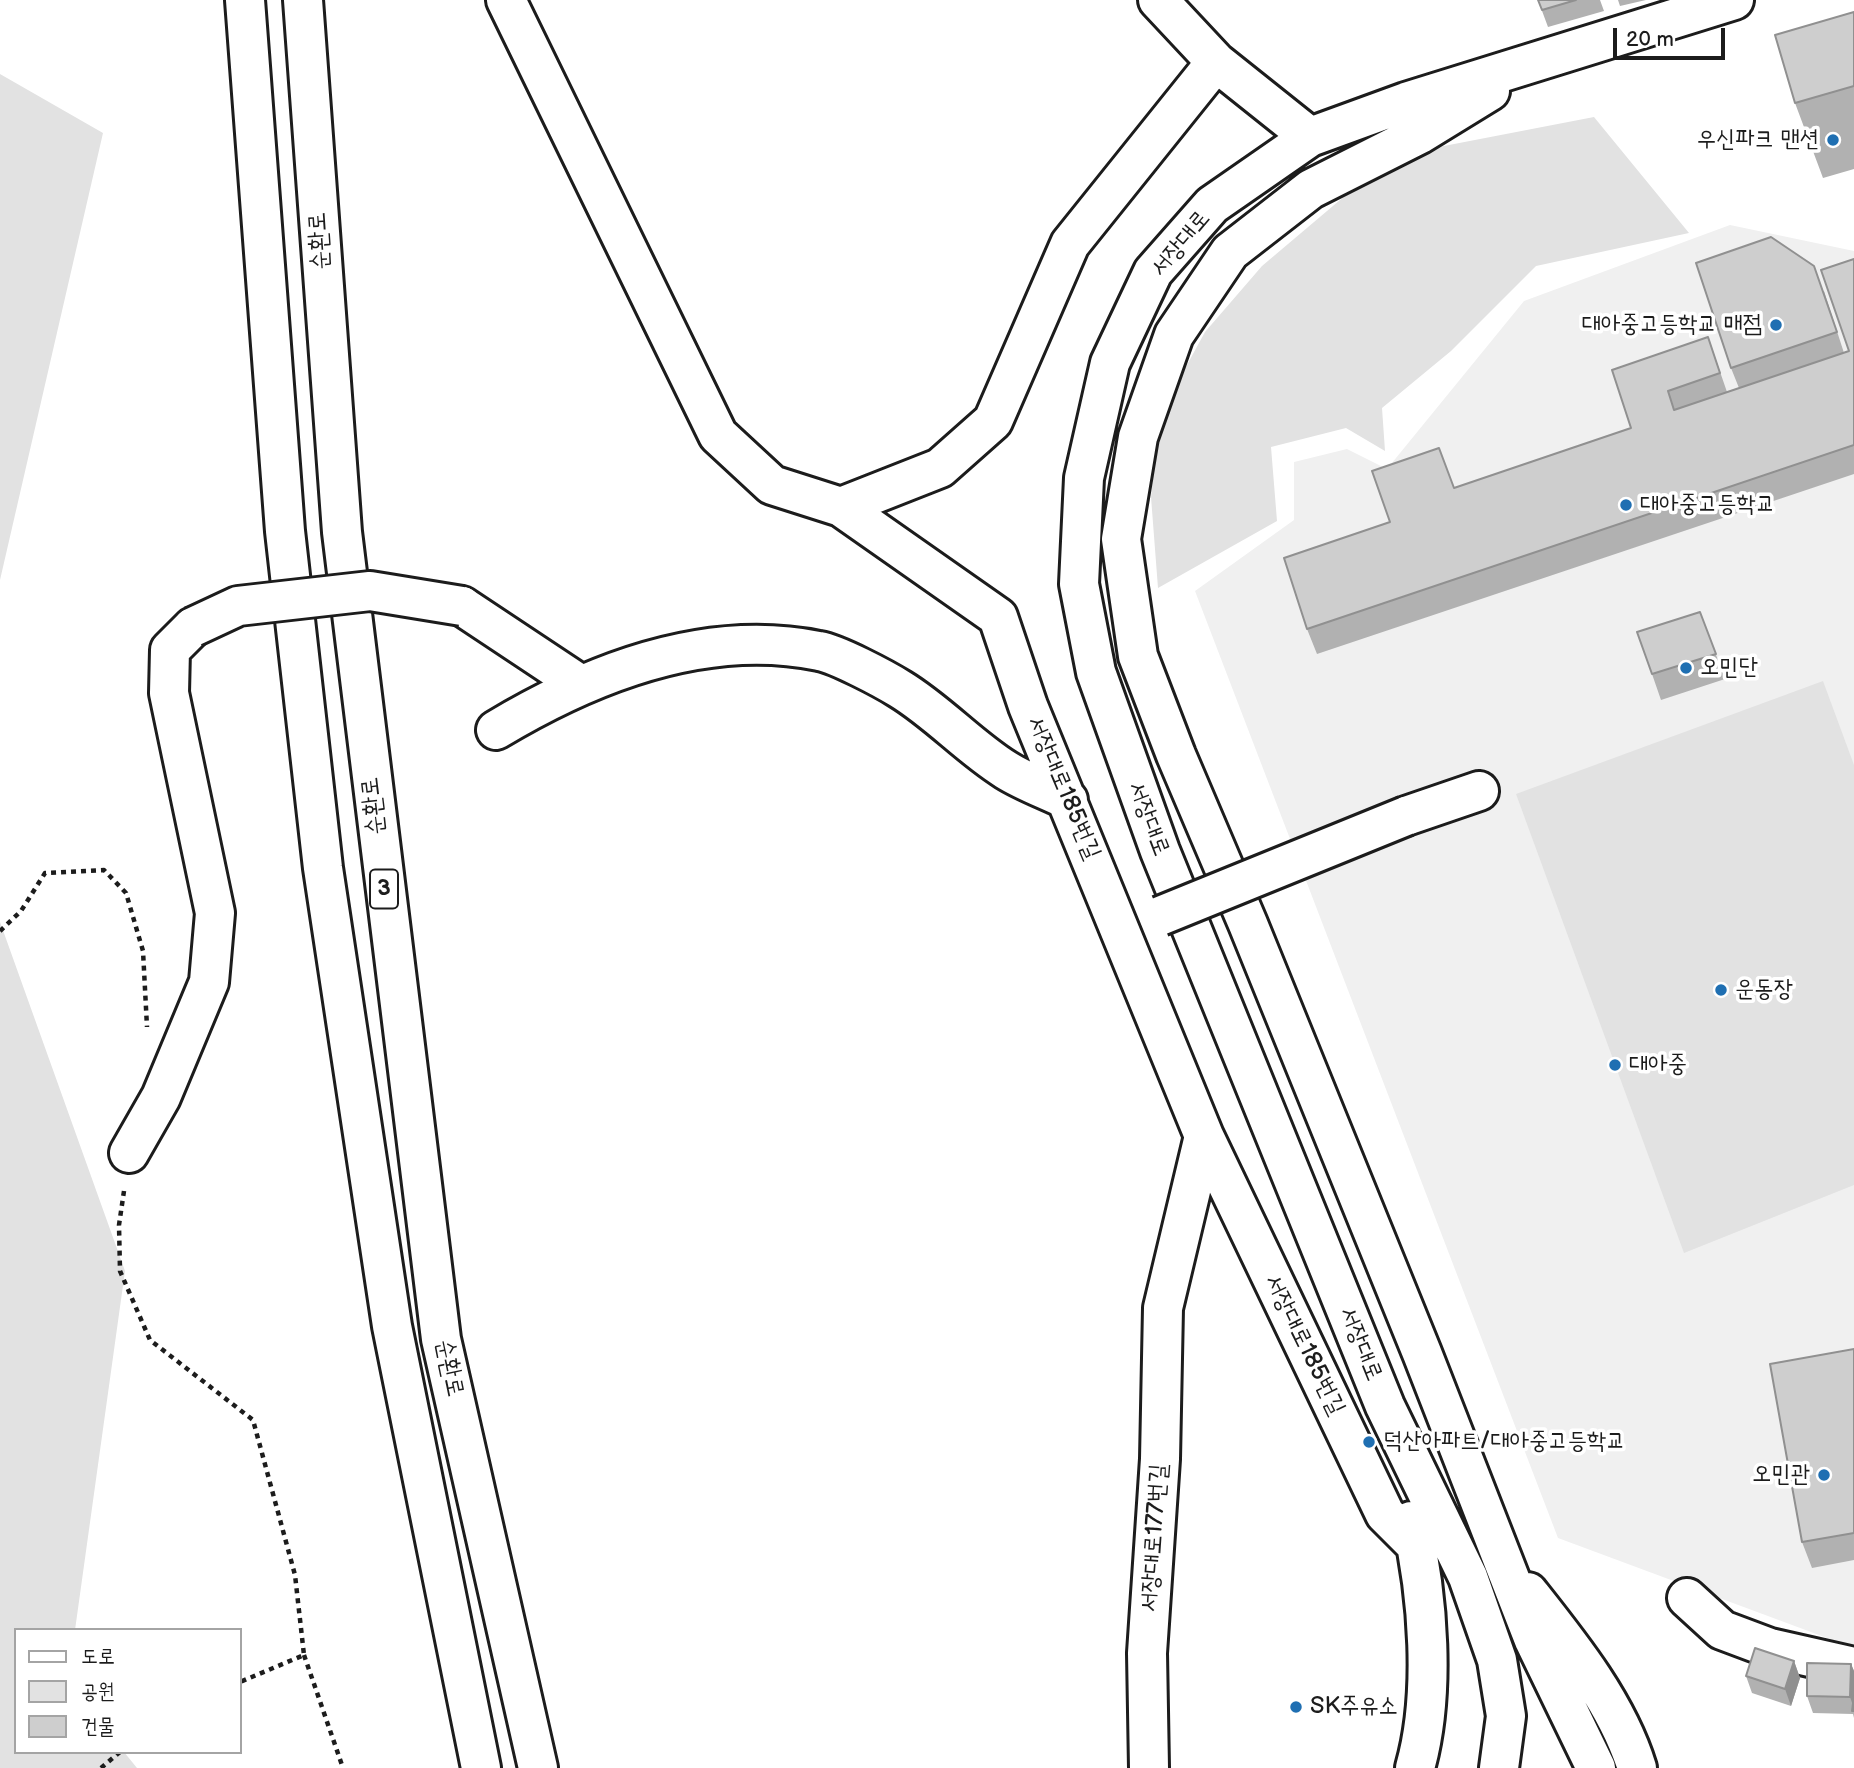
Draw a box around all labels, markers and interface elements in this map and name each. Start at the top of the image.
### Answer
scale bar [1616,14,1728,58]
text: 20 m [1626,27,1674,52]
place label: 우신파크 맨션 [1697,126,1819,154]
marker: 우신파크 맨션 [1825,132,1841,148]
street label: 서장대로 [1145,205,1217,283]
street label: 순환로 [304,211,336,271]
place label: 대아중고등학교 매점 [1582,311,1762,339]
marker: 대아중고등학교 매점 [1768,317,1784,333]
place label: 대아중고등학교 [1640,491,1775,519]
marker: 대아중고등학교 [1618,497,1634,513]
place label: 오민단 [1700,654,1758,682]
marker: 오민단 [1678,660,1694,676]
street label: 서장대로185번길 [1020,712,1106,864]
street label: 순환로 [356,775,392,837]
street label: 서장대로 [1121,778,1175,860]
road number: 3 [370,870,398,908]
place label: 운동장 [1735,976,1793,1004]
marker: 운동장 [1713,982,1729,998]
place label: 대아중 [1629,1051,1687,1079]
marker: 대아중 [1607,1057,1623,1073]
street label: 서장대로185번길 [1258,1270,1350,1420]
street label: 서장대로 [1332,1303,1388,1385]
street label: 순환로 [429,1337,469,1399]
place label: 덕산아파트/대아중고등학교 [1383,1428,1626,1456]
marker: 덕산아파트/대아중고등학교 [1361,1434,1377,1450]
place label: 오민관 [1752,1461,1810,1489]
street label: 서장대로177번길 [1135,1463,1175,1613]
marker: 오민관 [1816,1467,1832,1483]
legend [14,1628,242,1754]
text: 도로 [81,1644,115,1669]
text: 공원 [81,1679,115,1704]
place label: SK주유소 [1310,1693,1398,1721]
marker: SK주유소 [1288,1699,1304,1715]
text: 건물 [81,1714,115,1739]

